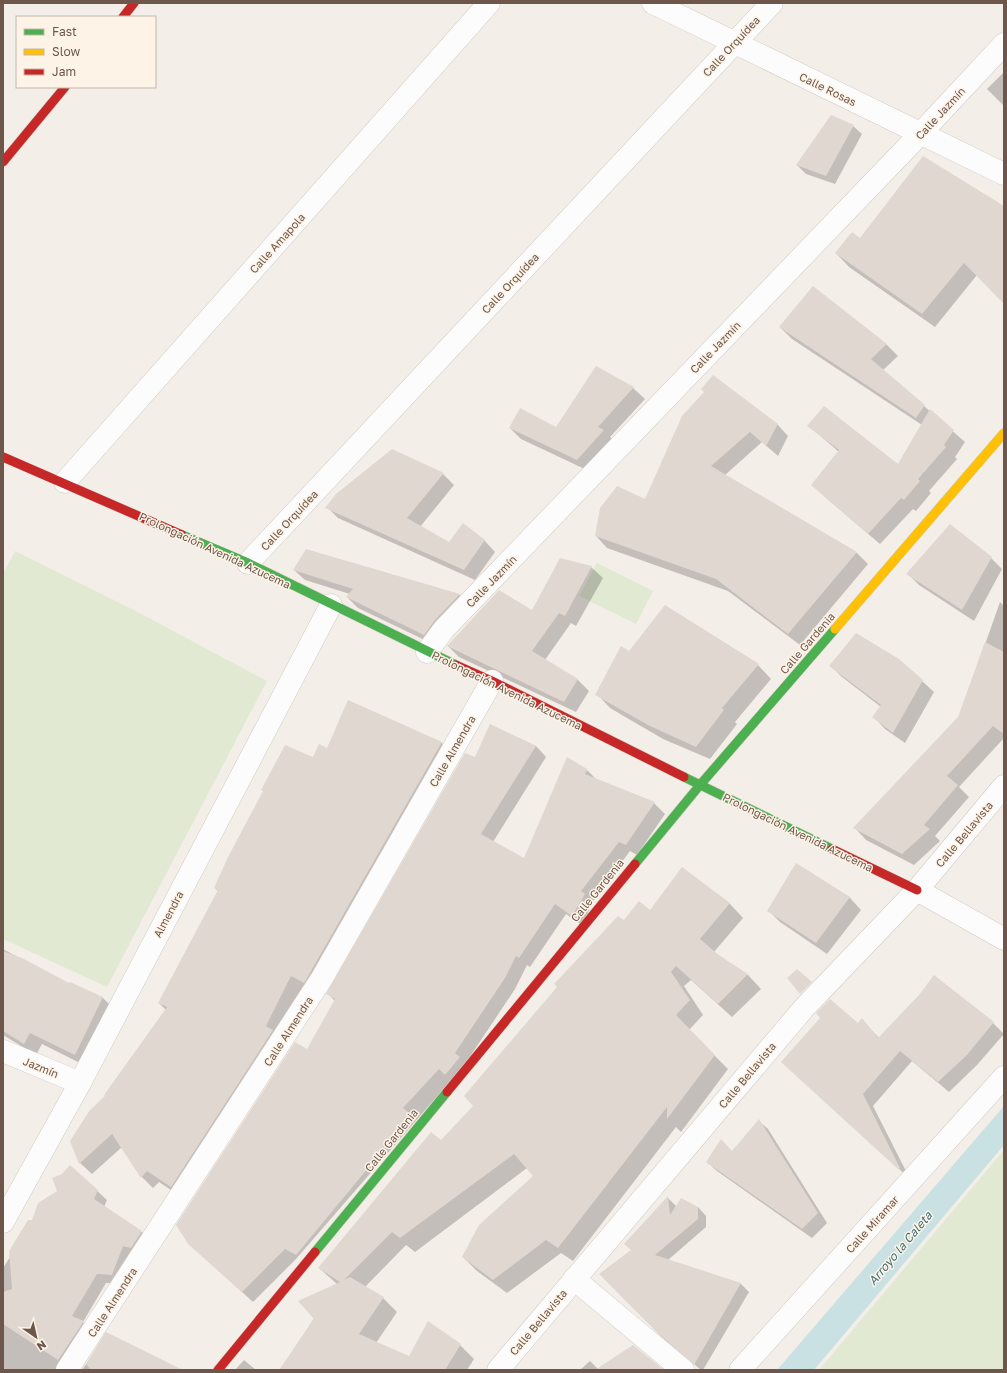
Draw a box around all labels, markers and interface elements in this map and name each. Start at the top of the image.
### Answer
street label: Calle Orquídea [700,13,762,79]
legend [16,16,156,88]
text: Fast [52,24,77,39]
text: Slow [52,44,80,59]
text: Jam [52,64,76,79]
street label: Calle Rosas [797,70,859,108]
street label: Calle Jazmín [912,84,968,142]
street label: Calle Amapola [247,210,307,276]
street label: Calle Orquídea [479,250,541,316]
street label: Calle Jazmín [687,318,743,376]
street label: Calle Orquídea [258,487,320,553]
street label: Prolongación Avenida Azucema [137,509,293,591]
street label: Calle Jazmín [463,552,519,610]
street label: Calle Gardenia [777,610,837,676]
street label: Prolongación Avenida Azucema [430,648,584,732]
street label: Calle Almendra [426,713,478,789]
street label: Prolongación Avenida Azucema [721,790,875,874]
street label: Calle Bellavista [933,798,995,870]
street label: Calle Gardenia [568,856,626,924]
street label: Almendra [150,889,186,939]
street label: Calle Almendra [261,994,315,1068]
street label: Calle Bellavista [716,1039,778,1111]
street label: Jazmín [21,1054,61,1080]
street label: Calle Gardenia [362,1106,420,1174]
street label: Calle Miramar [843,1192,902,1255]
water label: Arroyo la Caleta [865,1207,936,1288]
street label: Calle Almendra [85,1265,139,1339]
street label: Calle Bellavista [507,1286,569,1358]
north arrow [16,1317,56,1357]
text: N [35,1338,49,1353]

